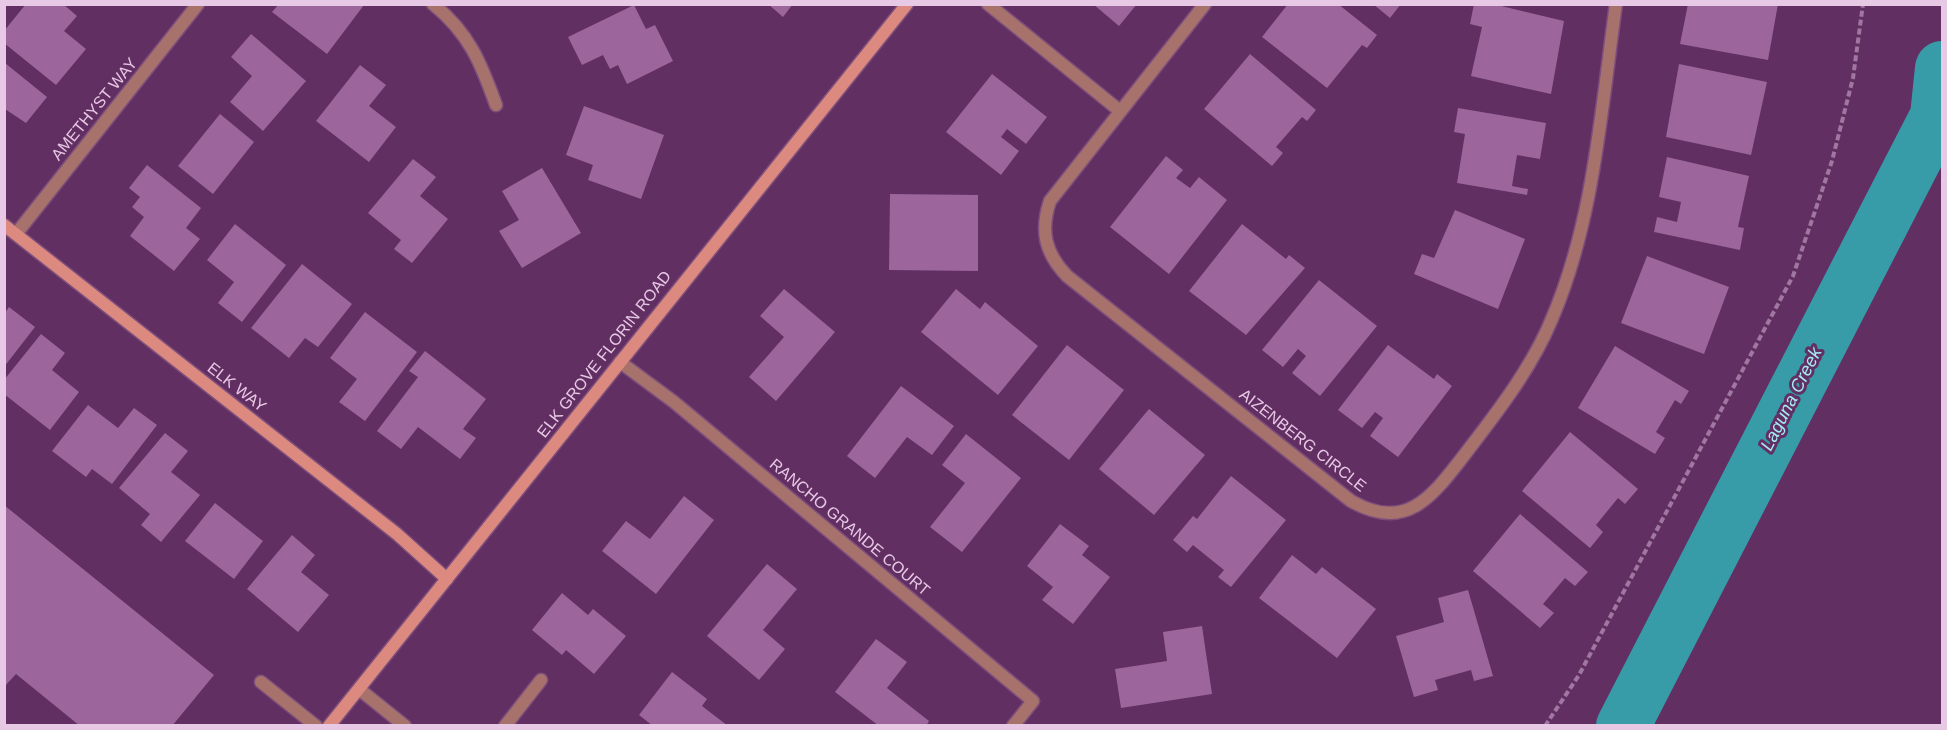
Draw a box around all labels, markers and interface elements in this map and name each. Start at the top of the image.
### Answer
street label: AMETHYST WAY [48,54,140,163]
street label: ELK GROVE FLORIN ROAD [534,267,674,441]
water label: Laguna Creek [1756,343,1826,454]
street label: ELK WAY [204,359,270,415]
street label: AIZENBERG CIRCLE [1236,385,1370,495]
street label: RANCHO GRANDE COURT [767,455,933,599]

